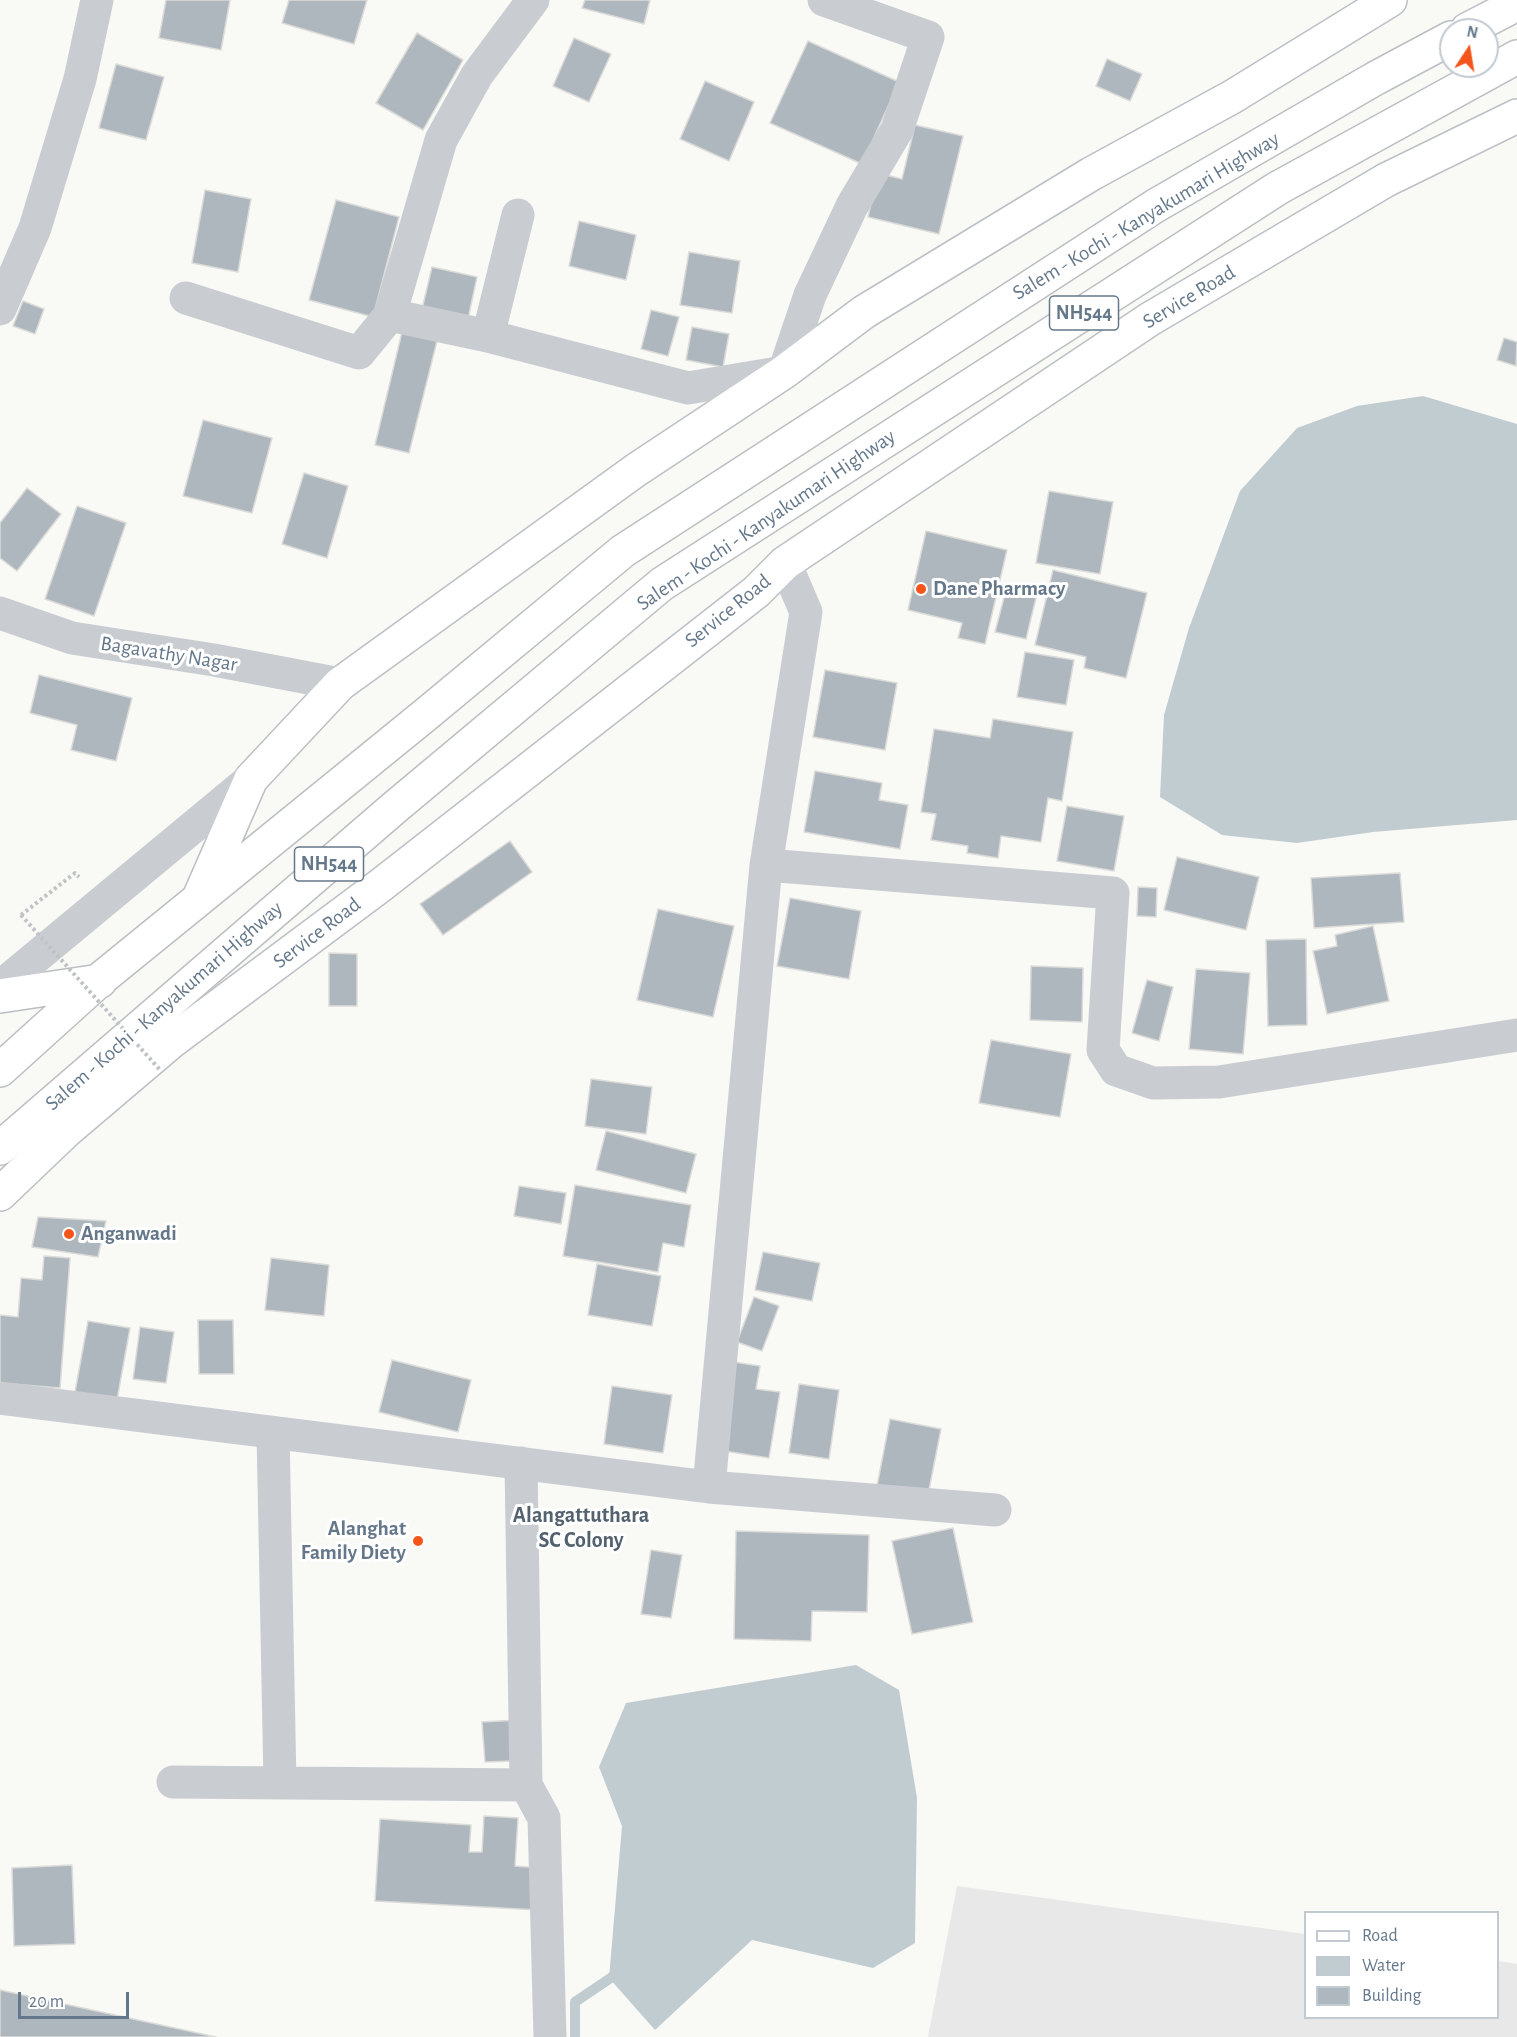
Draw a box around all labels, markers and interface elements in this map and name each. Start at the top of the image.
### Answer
north arrow [1439,18,1499,78]
text: N [1465,23,1479,41]
street label: Salem - Kochi - Kanyakumari Highway [1008,126,1284,306]
street label: Service Road [1138,260,1240,334]
road number: NH544 [1050,296,1118,330]
street label: Salem - Kochi - Kanyakumari Highway [632,424,900,616]
street label: Service Road [680,569,776,653]
place label: Dane Pharmacy [933,576,1065,602]
marker: Dane Pharmacy [914,582,928,596]
street label: Bagavathy Nagar [99,631,239,677]
road number: NH544 [294,847,364,881]
street label: Service Road [268,892,366,974]
street label: Salem - Kochi - Kanyakumari Highway [40,896,288,1116]
place label: Anganwadi [81,1221,177,1247]
marker: Anganwadi [62,1227,76,1241]
district label: Alangattuthara SC Colony [513,1502,649,1554]
place label: Alanghat Family Diety [301,1516,406,1566]
marker: Alanghat Family Diety [411,1534,425,1548]
legend [1304,1911,1499,2019]
text: Road [1362,1927,1398,1945]
text: Water [1362,1957,1405,1975]
scale bar [21,1980,132,2018]
text: Building [1362,1987,1421,2005]
text: 20 m [29,1993,64,2011]

